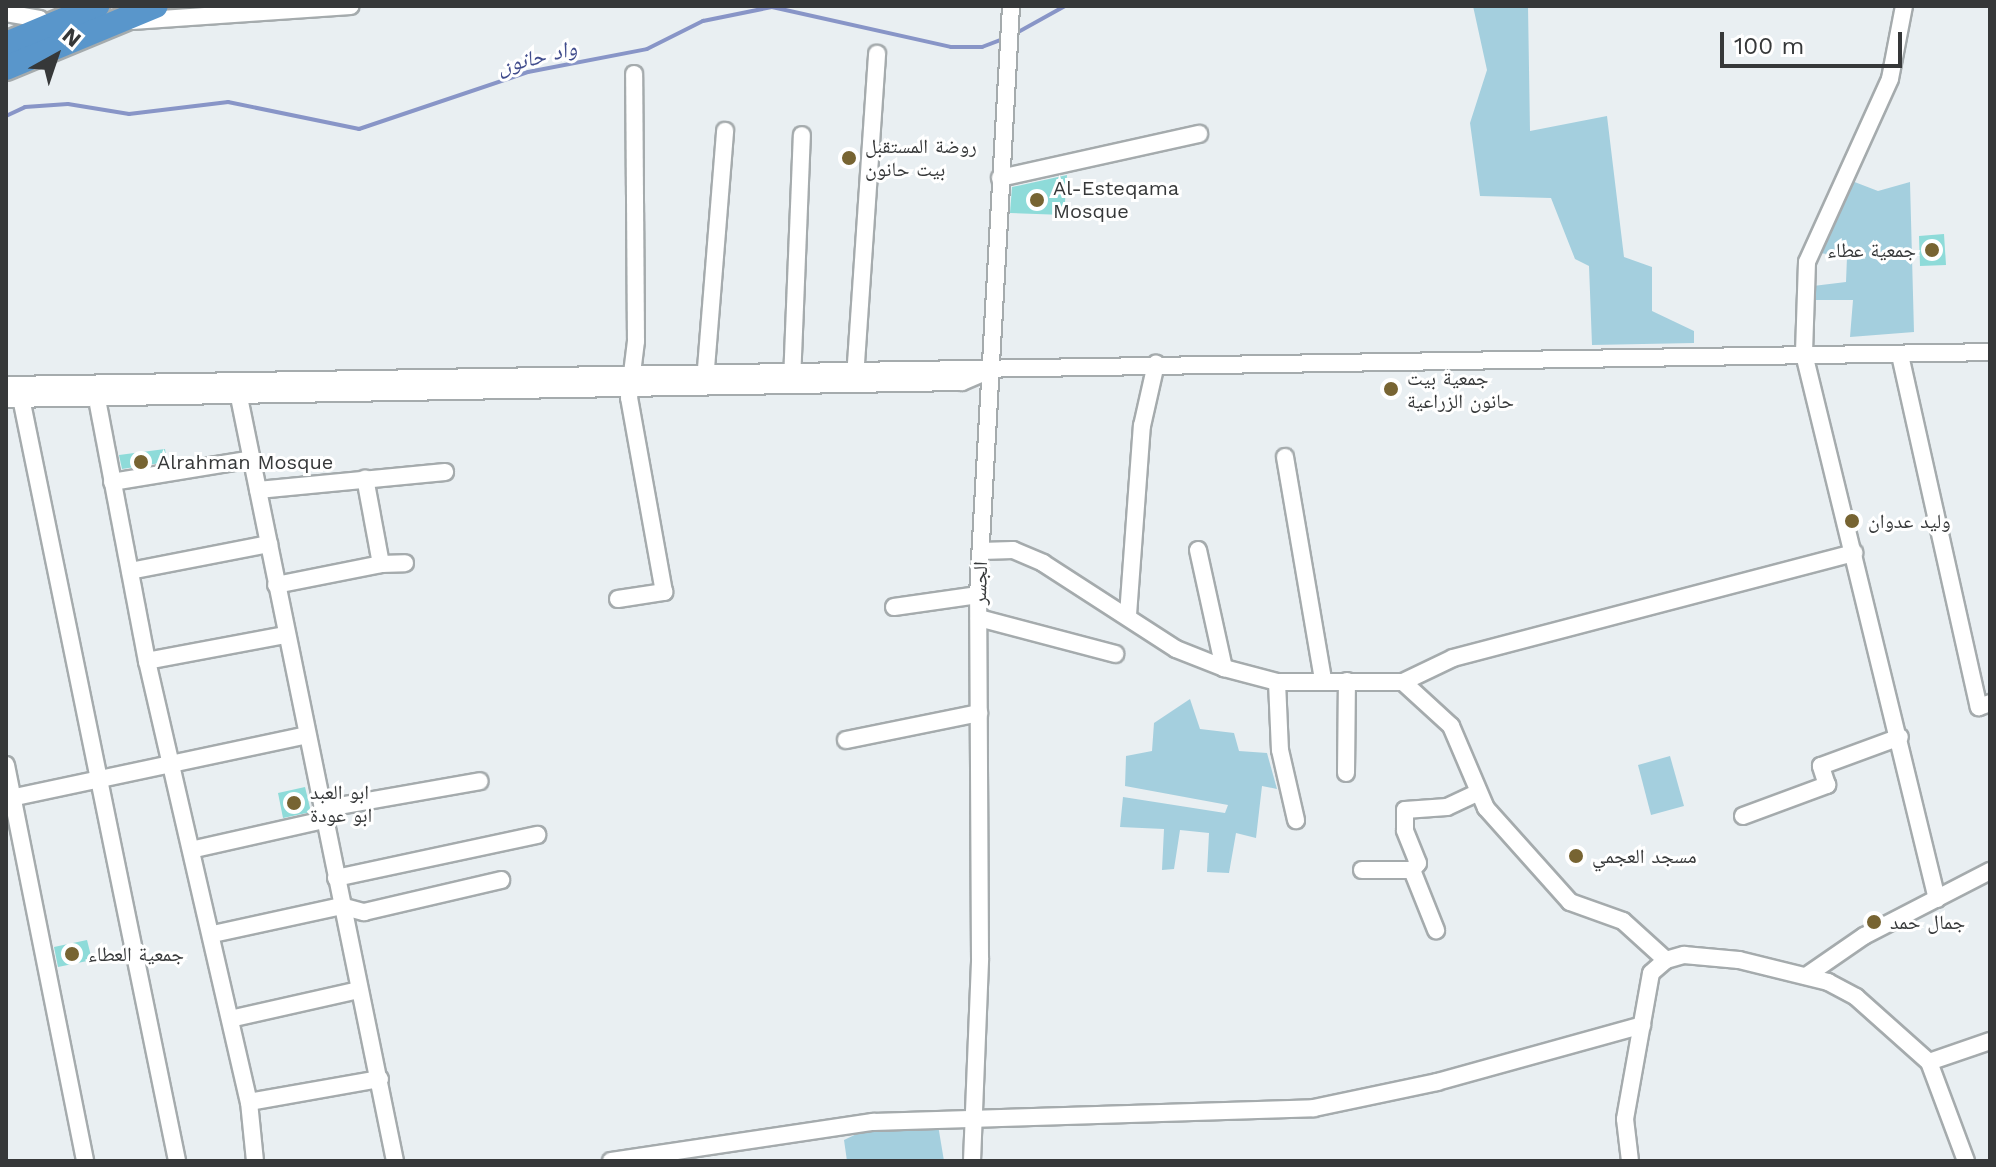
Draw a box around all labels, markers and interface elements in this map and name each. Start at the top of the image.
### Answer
north arrow [16,16,96,96]
scale bar [1724,16,1906,66]
text: N [57,22,86,52]
text: 100 m [1734,32,1804,60]
water label: واد حانون [495,34,579,80]
place label: روضة المستقبل بيت حانون [865,134,977,181]
marker: روضة المستقبل بيت حانون [840,149,858,167]
place label: Al-Esteqama Mosque [1053,176,1179,223]
marker: Al-Esteqama Mosque [1028,191,1046,209]
place label: جمعية عطاء [1827,238,1916,262]
marker: جمعية عطاء [1923,241,1941,259]
place label: جمعية بيت حانون الزراعية [1407,366,1514,413]
marker: جمعية بيت حانون الزراعية [1382,380,1400,398]
place label: Alrahman Mosque [157,450,333,474]
marker: Alrahman Mosque [132,453,150,471]
place label: وليد عدوان [1868,509,1951,533]
marker: وليد عدوان [1843,512,1861,530]
street label: الجسر [967,561,993,605]
place label: ابو العبد ابو عودة [310,780,372,827]
marker: ابو العبد ابو عودة [285,794,303,812]
place label: مسجد العجمي [1592,844,1697,868]
marker: مسجد العجمي [1567,847,1585,865]
place label: جمال حمد [1890,910,1965,934]
marker: جمال حمد [1865,913,1883,931]
place label: جمعية العطاء [88,942,184,966]
marker: جمعية العطاء [63,945,81,963]

